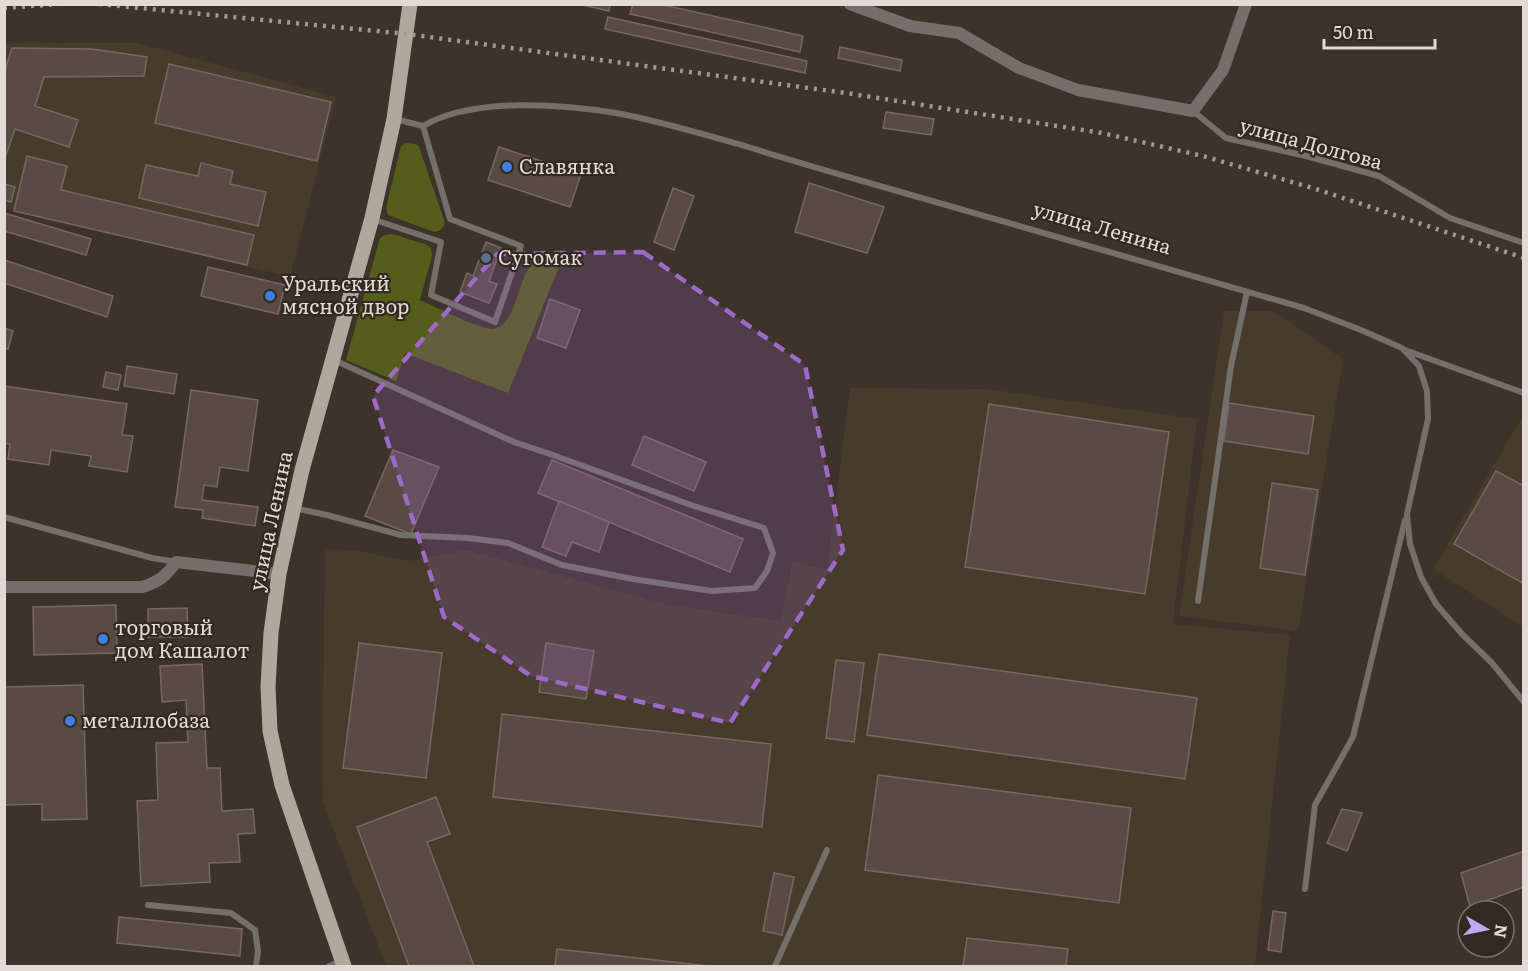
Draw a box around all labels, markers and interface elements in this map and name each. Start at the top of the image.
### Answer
scale bar [1324,12,1435,50]
text: 50 m [1333,18,1374,45]
street label: улица Долгова [1237,109,1387,176]
place label: Славянка [519,150,615,180]
marker: Славянка [500,160,514,174]
street label: улица Ленина [1030,192,1175,260]
place label: Сугомак [498,241,582,271]
marker: Сугомак [479,251,493,265]
place label: Уральский мясной двор [282,267,409,320]
marker: Уральский мясной двор [263,289,277,303]
street label: улица Ленина [240,448,299,593]
place label: торговый дом Кашалот [115,611,250,664]
marker: торговый дом Кашалот [96,632,110,646]
place label: металлобаза [82,704,210,734]
marker: металлобаза [63,714,77,728]
north arrow [1456,899,1516,959]
text: N [1489,923,1515,940]

